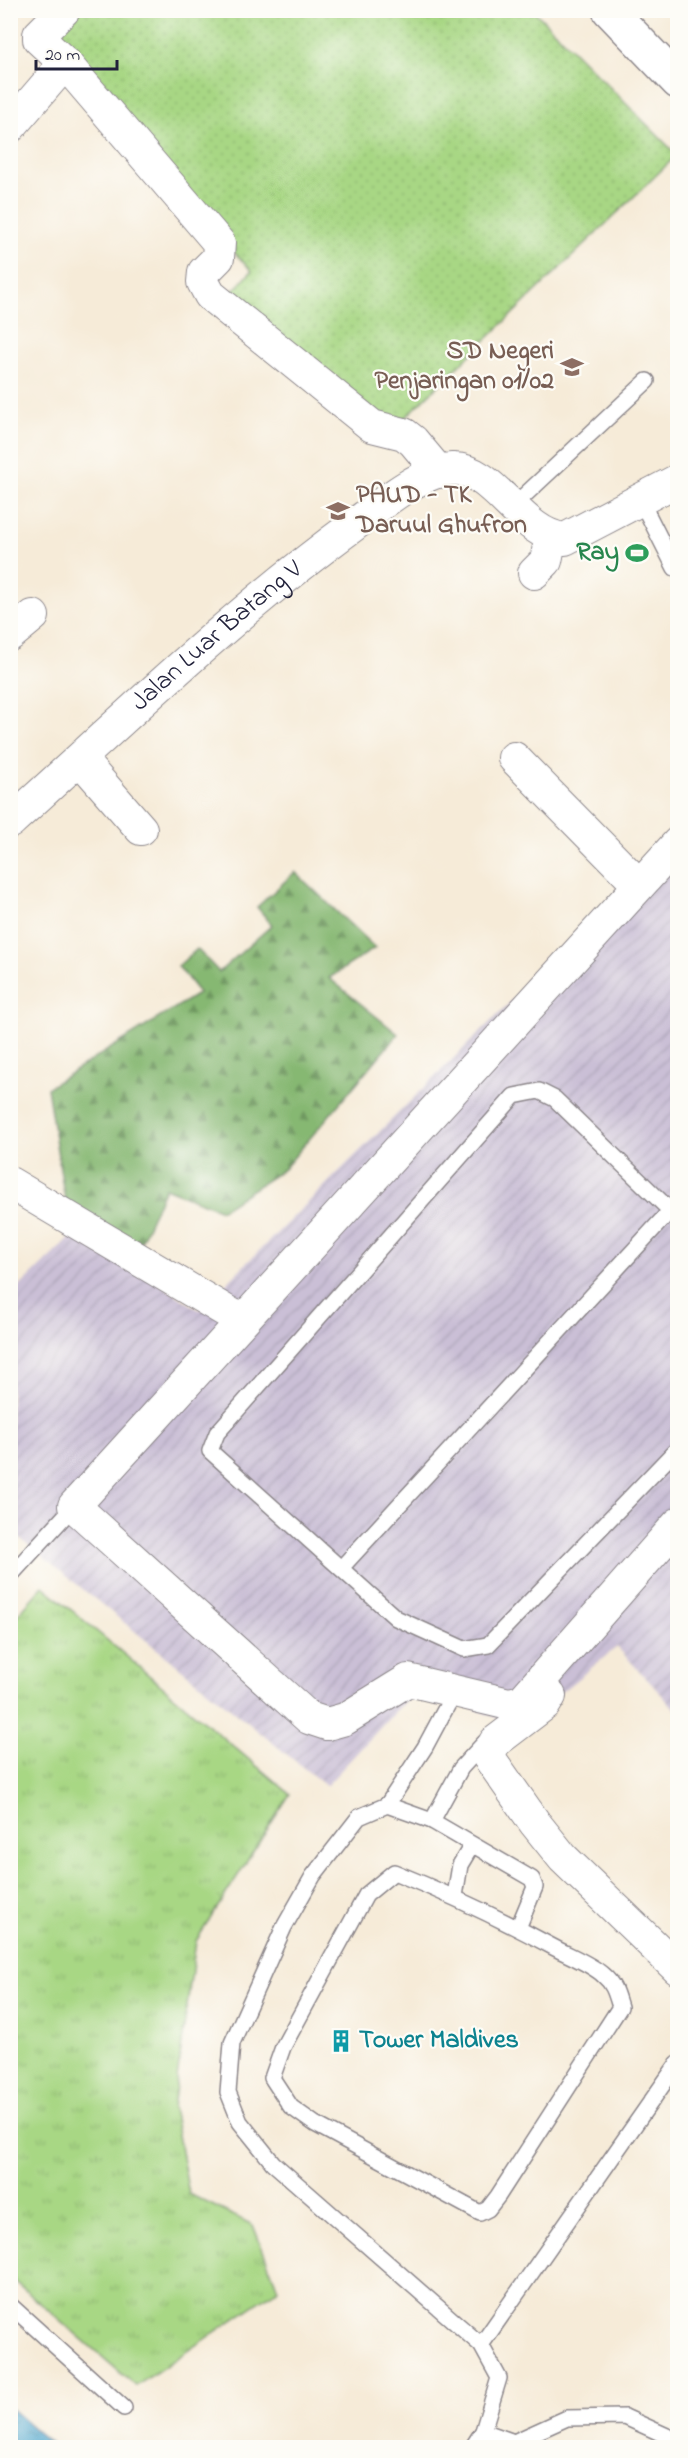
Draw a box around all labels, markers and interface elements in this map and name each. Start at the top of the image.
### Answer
scale bar [36,33,117,71]
text: 20 m [45,43,80,69]
place label: SD Negeri Penjaringan 01/02 [374,333,554,402]
school or university icon: SD Negeri Penjaringan 01/02 [559,354,585,380]
place label: PAUD - TK Daruul Ghufron [355,477,527,545]
school or university icon: PAUD - TK Daruul Ghufron [325,498,351,524]
place label: Ray [576,534,619,572]
sports icon: Ray [624,540,650,566]
street label: Jalan Luar Batang V [123,552,311,721]
place label: Tower Maldives [359,2022,519,2060]
building icon: Tower Maldives [328,2028,354,2054]

